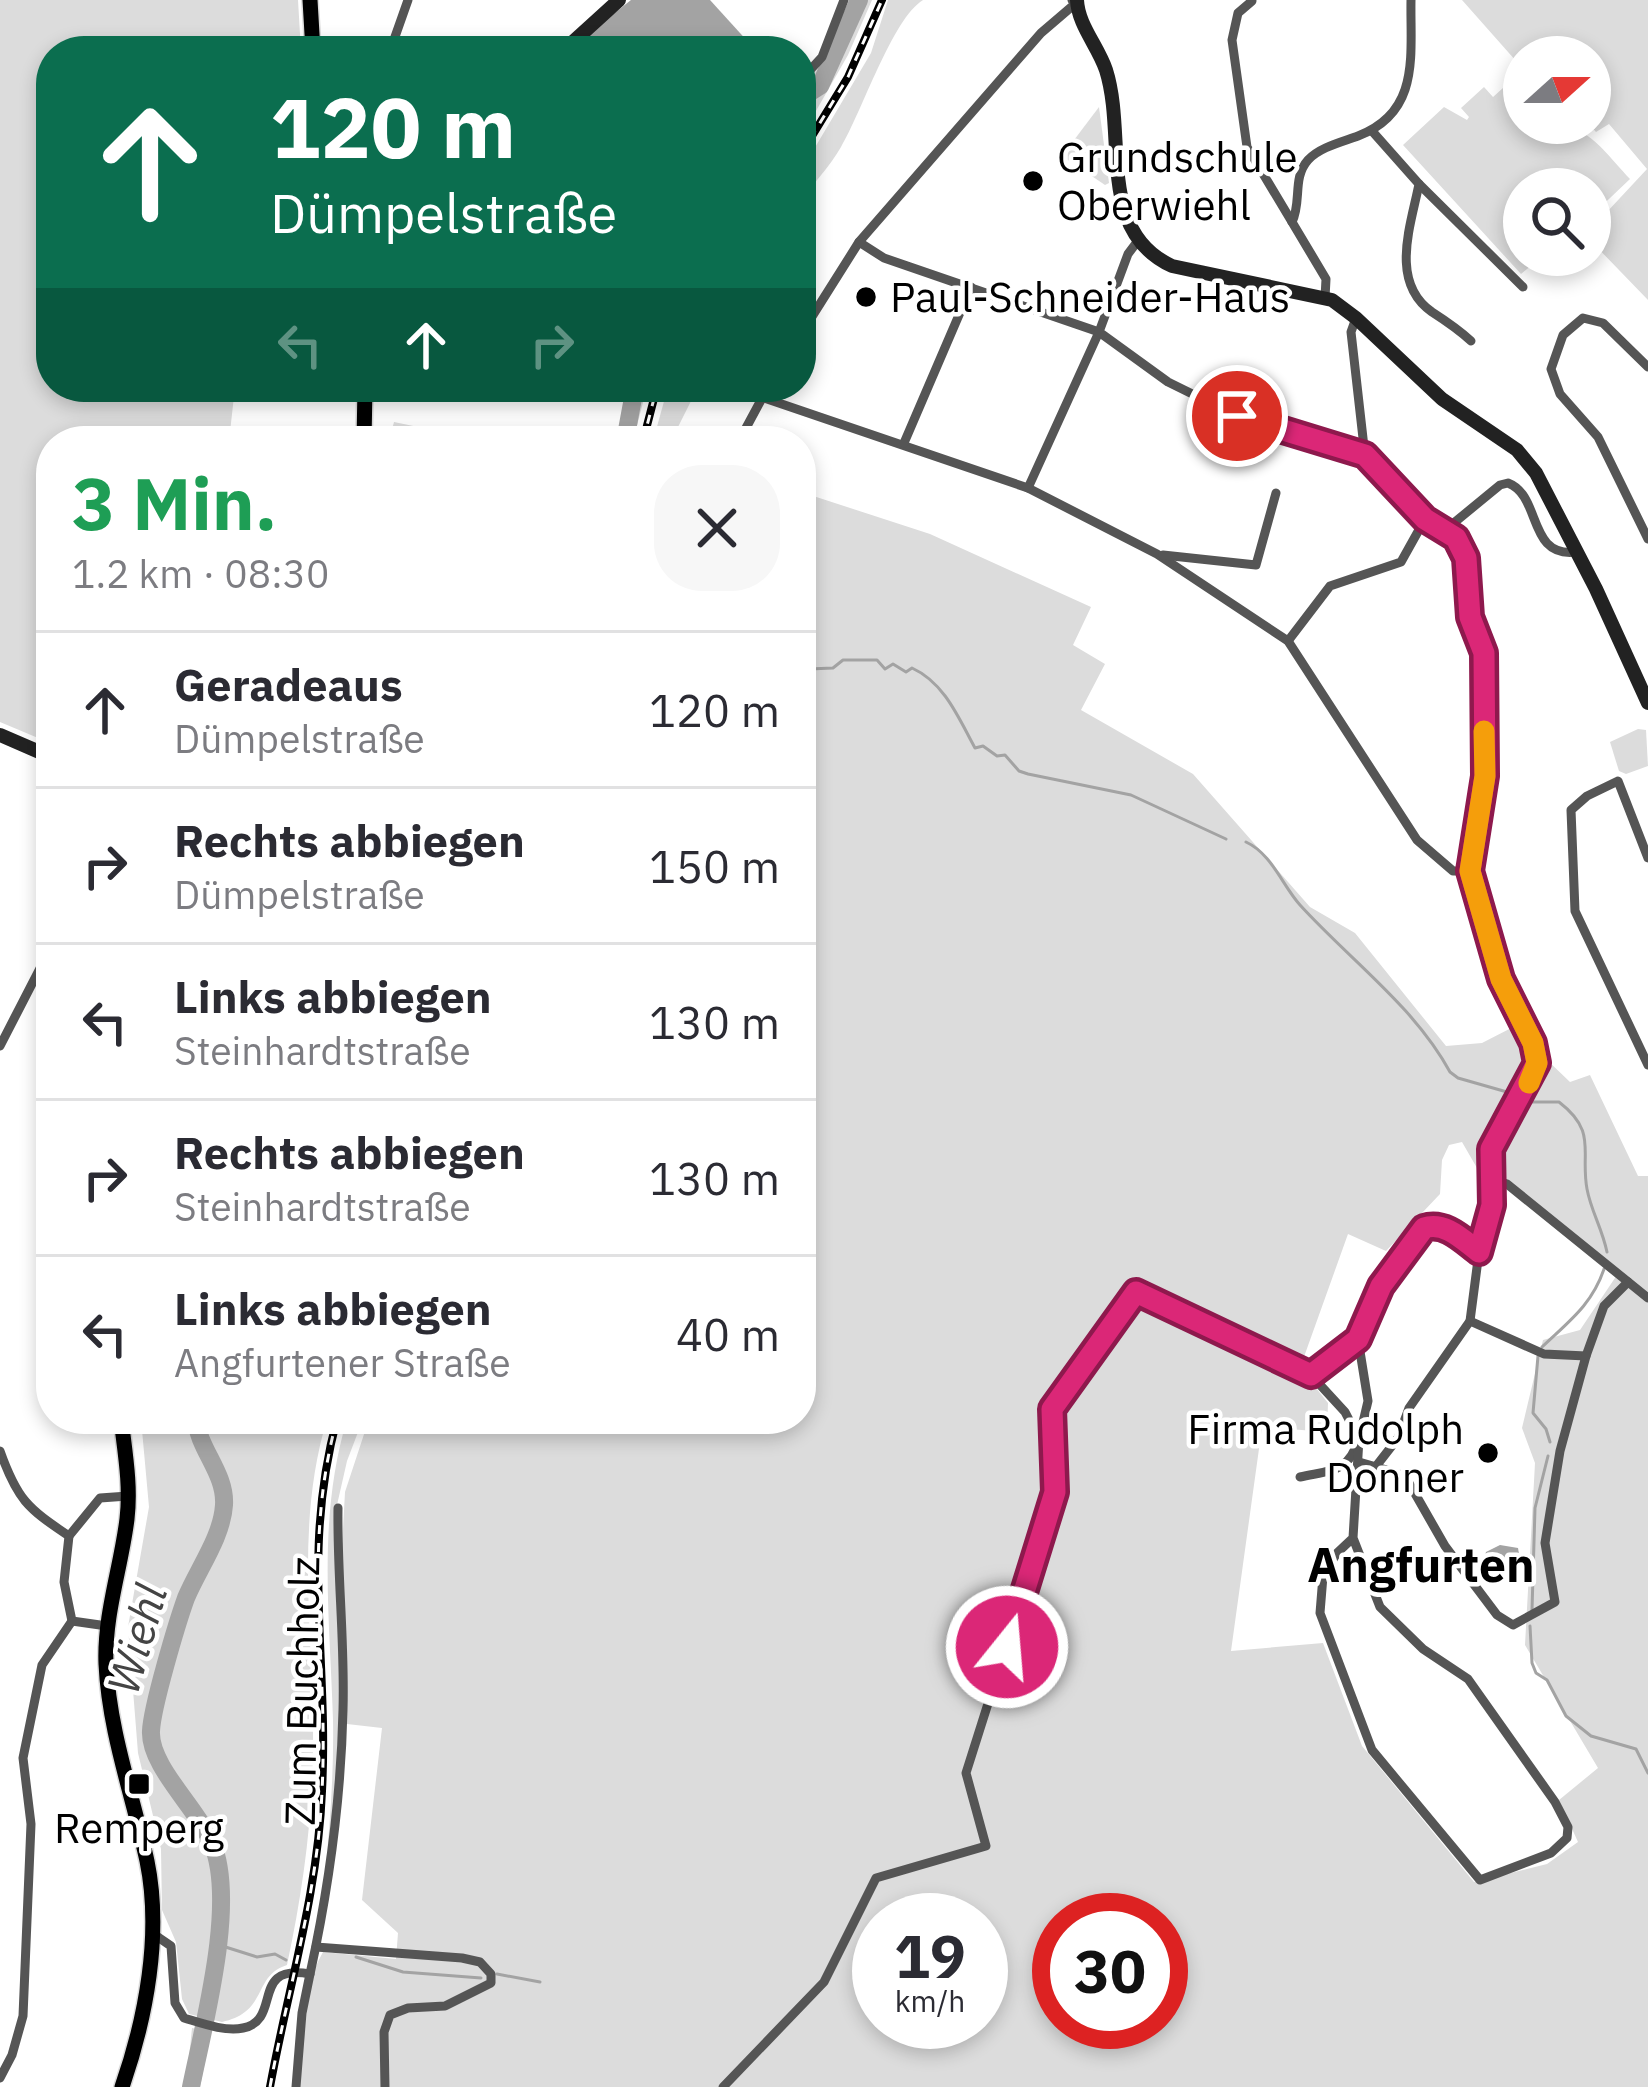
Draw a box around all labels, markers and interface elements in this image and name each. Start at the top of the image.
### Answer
north arrow [1503,36,1611,144]
map controls [1503,36,1611,276]
text: 120 m [270,72,516,181]
icon: ahead [72,84,228,240]
place label: Grundschule Oberwiehl [1057,129,1297,232]
marker: Grundschule Oberwiehl [1020,168,1046,194]
button: search [1503,168,1611,276]
text: Dümpelstraße [270,178,617,248]
place label: Paul-Schneider-Haus [890,269,1290,324]
marker: Paul-Schneider-Haus [853,284,879,310]
icon: left [267,312,333,378]
icon: ahead [393,312,459,378]
icon: right [519,312,585,378]
pin [1186,365,1288,467]
icon: arrive [1204,383,1270,449]
text: 3 Min. [72,456,277,550]
button: close [654,465,780,591]
text: 1.2 km · 08:30 [72,548,329,599]
text: Geradeaus [174,655,403,713]
icon: ahead [72,677,138,743]
text: 120 m [649,681,780,739]
text: Dümpelstraße [174,713,425,764]
text: Rechts abbiegen [174,811,525,869]
icon: right [72,833,138,899]
text: 150 m [649,837,780,895]
text: Dümpelstraße [174,869,425,920]
text: Links abbiegen [174,967,492,1025]
icon: left [72,989,138,1055]
text: 130 m [649,993,780,1051]
text: Steinhardtstraße [174,1025,471,1076]
text: Rechts abbiegen [174,1123,525,1181]
icon: right [72,1145,138,1211]
text: 130 m [649,1149,780,1207]
text: Steinhardtstraße [174,1181,471,1232]
text: Links abbiegen [174,1279,492,1337]
icon: left [72,1301,138,1367]
text: 40 m [676,1305,780,1363]
text: Angfurtener Straße [174,1337,511,1388]
place label: Firma Rudolph Donner [1187,1401,1464,1504]
marker: Firma Rudolph Donner [1475,1440,1501,1466]
district label: Angfurten [1307,1533,1535,1595]
street label: Zum Buchholz [272,1556,331,1826]
water label: Wiehl [93,1577,179,1700]
position arrow [944,1584,1070,1710]
marker: Remperg [126,1771,152,1797]
place label: Remperg [54,1800,224,1855]
speed limit sign: 30 [1032,1893,1188,2049]
text: 19 [894,1916,966,1995]
text: km/h [895,1981,965,2020]

